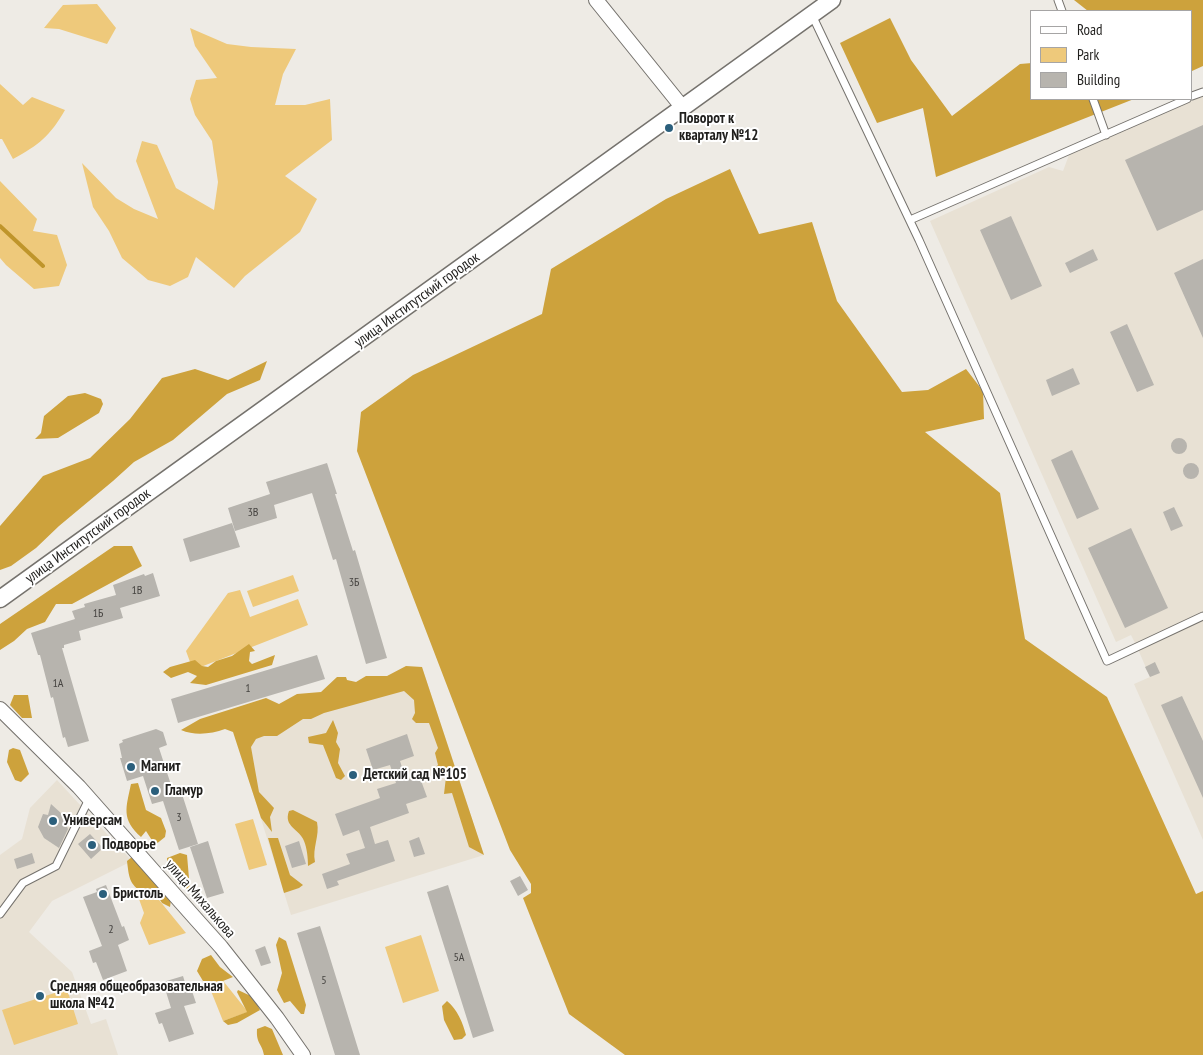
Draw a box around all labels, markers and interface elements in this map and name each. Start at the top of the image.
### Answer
legend [1030,10,1193,100]
text: Road [1077,20,1103,39]
text: Park [1077,45,1099,64]
text: Building [1077,70,1120,89]
place label: Поворот к кварталу №12 [679,110,758,145]
marker: Поворот к кварталу №12 [663,122,675,134]
street label: улица Институтский городок [351,249,483,351]
street label: улица Институтский городок [22,485,154,587]
house number: 3В [247,506,259,520]
house number: 3Б [349,576,359,590]
house number: 1В [131,584,143,598]
house number: 1Б [93,607,103,621]
house number: 1А [52,677,64,691]
house number: 1 [245,682,251,696]
place label: Магнит [141,758,180,776]
marker: Магнит [125,761,137,773]
place label: Детский сад №105 [363,766,467,784]
marker: Детский сад №105 [347,769,359,781]
place label: Гламур [165,782,203,800]
marker: Гламур [149,785,161,797]
house number: 3 [176,811,182,825]
place label: Универсам [63,812,122,830]
marker: Универсам [47,815,59,827]
place label: Подворье [102,836,156,854]
marker: Подворье [86,839,98,851]
street label: улица Михалькова [161,856,239,942]
place label: Бристоль [113,885,163,903]
marker: Бристоль [97,888,109,900]
house number: 2 [108,923,114,937]
house number: 5А [453,951,465,965]
house number: 5 [321,974,327,988]
place label: Средняя общеобразовательная школа №42 [50,978,223,1013]
marker: Средняя общеобразовательная школа №42 [34,990,46,1002]

